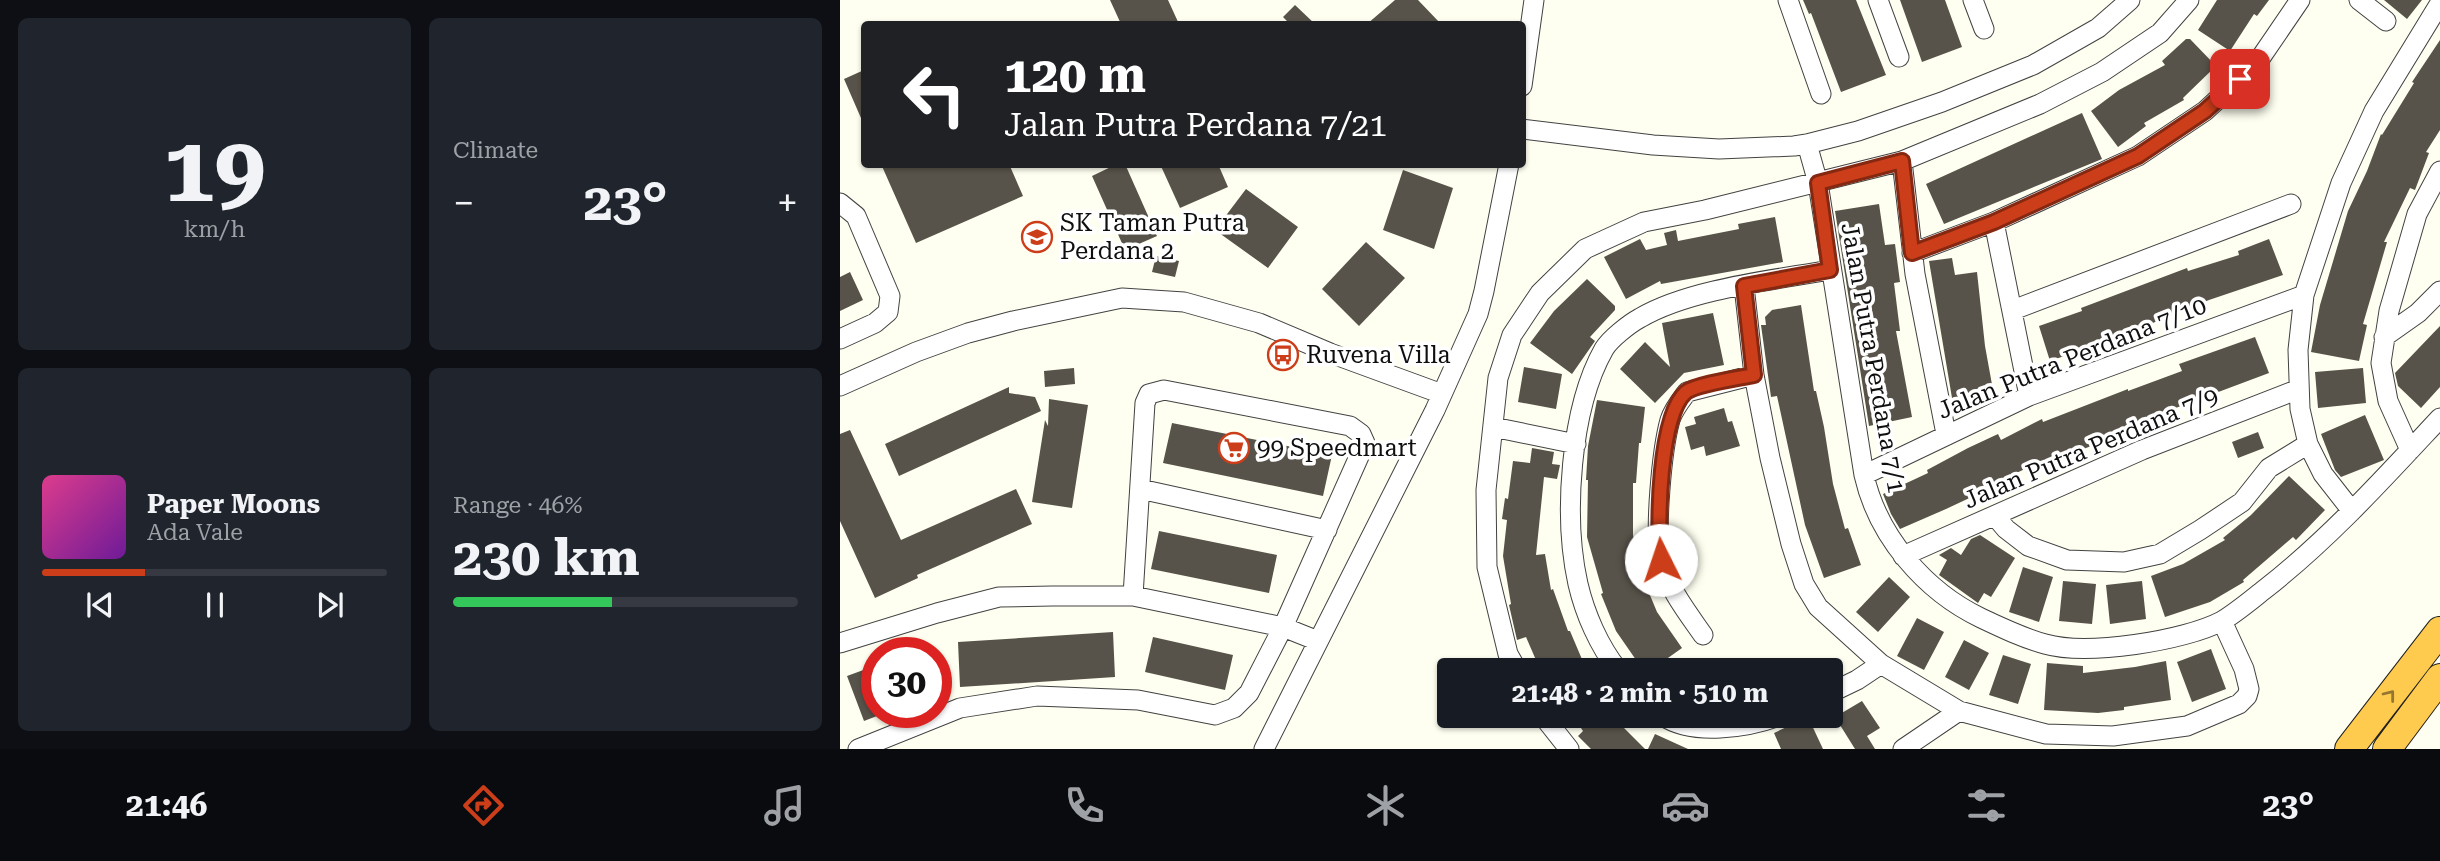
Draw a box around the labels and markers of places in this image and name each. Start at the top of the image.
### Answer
pin [2210,49,2270,109]
place label: SK Taman Putra Perdana 2 [1060,209,1245,265]
school or university icon: SK Taman Putra Perdana 2 [1020,220,1054,254]
bus stop icon: Ruvena Villa [1266,338,1300,372]
place label: Ruvena Villa [1306,341,1451,369]
supermarket icon: 99 Speedmart [1217,431,1251,465]
place label: 99 Speedmart [1257,434,1417,462]

